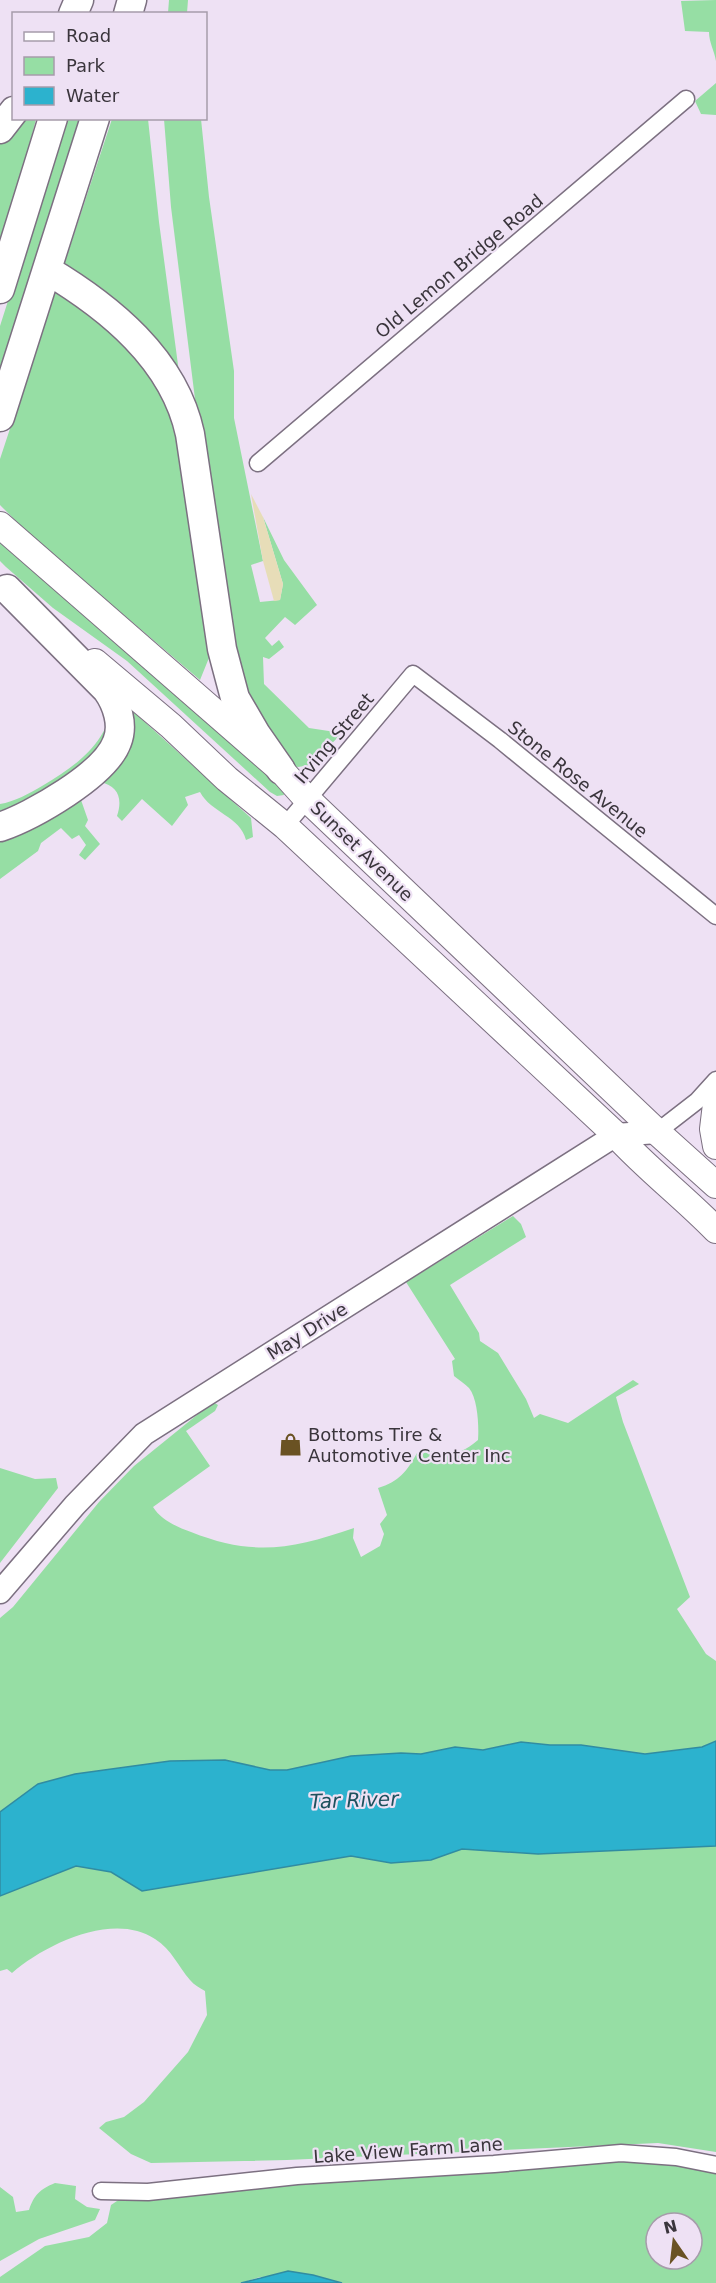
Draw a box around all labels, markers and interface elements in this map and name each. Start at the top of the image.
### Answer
legend [12,12,207,120]
text: Road [66,25,111,46]
text: Park [66,55,105,76]
text: Water [66,85,120,106]
street label: Old Lemon Bridge Road [371,190,547,342]
street label: Irving Street [290,688,378,788]
street label: Stone Rose Avenue [504,716,652,842]
street label: Sunset Avenue [306,797,418,905]
street label: May Drive [263,1298,351,1364]
place label: Bottoms Tire & Automotive Center Inc [308,1424,511,1466]
shop icon: Bottoms Tire & Automotive Center Inc [277,1431,303,1457]
water label: Tar River [309,1786,401,1814]
street label: Lake View Farm Lane [313,2133,503,2167]
north arrow [644,2211,704,2271]
text: N [662,2216,679,2238]

